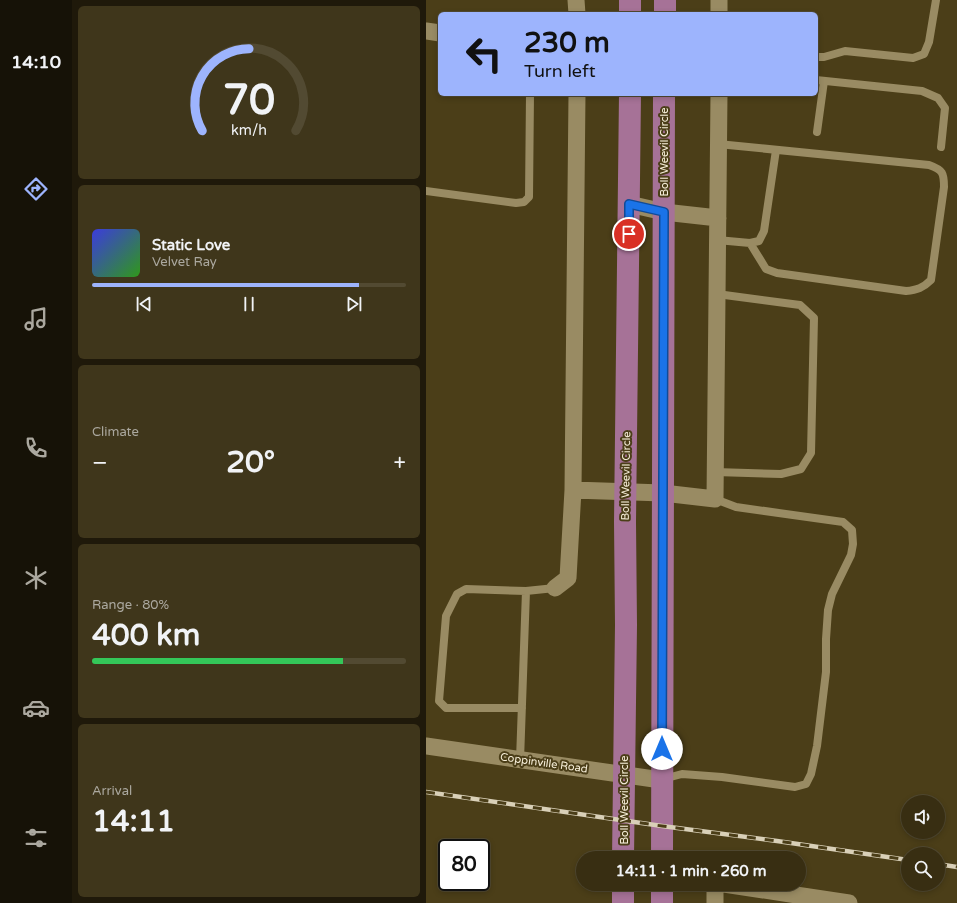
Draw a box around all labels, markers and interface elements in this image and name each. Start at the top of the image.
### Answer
text: 230 m [524,26,610,60]
icon: left [458,28,510,80]
text: 14:10 [11,51,61,73]
text: Turn left [524,60,596,82]
text: 70 [223,76,275,126]
street label: Boll Weevil Circle [658,107,671,197]
text: km/h [231,121,267,138]
icon: directions [22,175,50,203]
pin [612,217,646,251]
icon: arrive [618,223,640,245]
text: Static Love [152,236,230,254]
text: Velvet Ray [152,254,217,270]
icon: previous [133,293,155,315]
icon: pause [238,293,260,315]
icon: next [343,293,365,315]
icon: music [22,305,50,333]
text: Climate [92,424,139,440]
street label: Boll Weevil Circle [619,431,633,521]
icon: phone [22,434,50,462]
text: 20° [226,444,275,481]
text: − [92,450,108,476]
text: + [394,450,406,476]
icon: climate [22,564,50,592]
text: Range · 80% [92,597,169,613]
text: 400 km [92,617,200,654]
icon: car [22,694,50,722]
position arrow [641,728,683,770]
street label: Coppinville Road [499,750,589,776]
street label: Boll Weevil Circle [618,755,631,845]
text: Arrival [92,783,132,799]
map controls [901,795,945,891]
button: sound [901,795,945,839]
text: 14:11 [92,803,175,840]
icon: filters [22,824,50,852]
speed limit sign: 80 [438,839,490,891]
button: search [901,847,945,891]
text: 14:11 · 1 min · 260 m [616,862,766,880]

